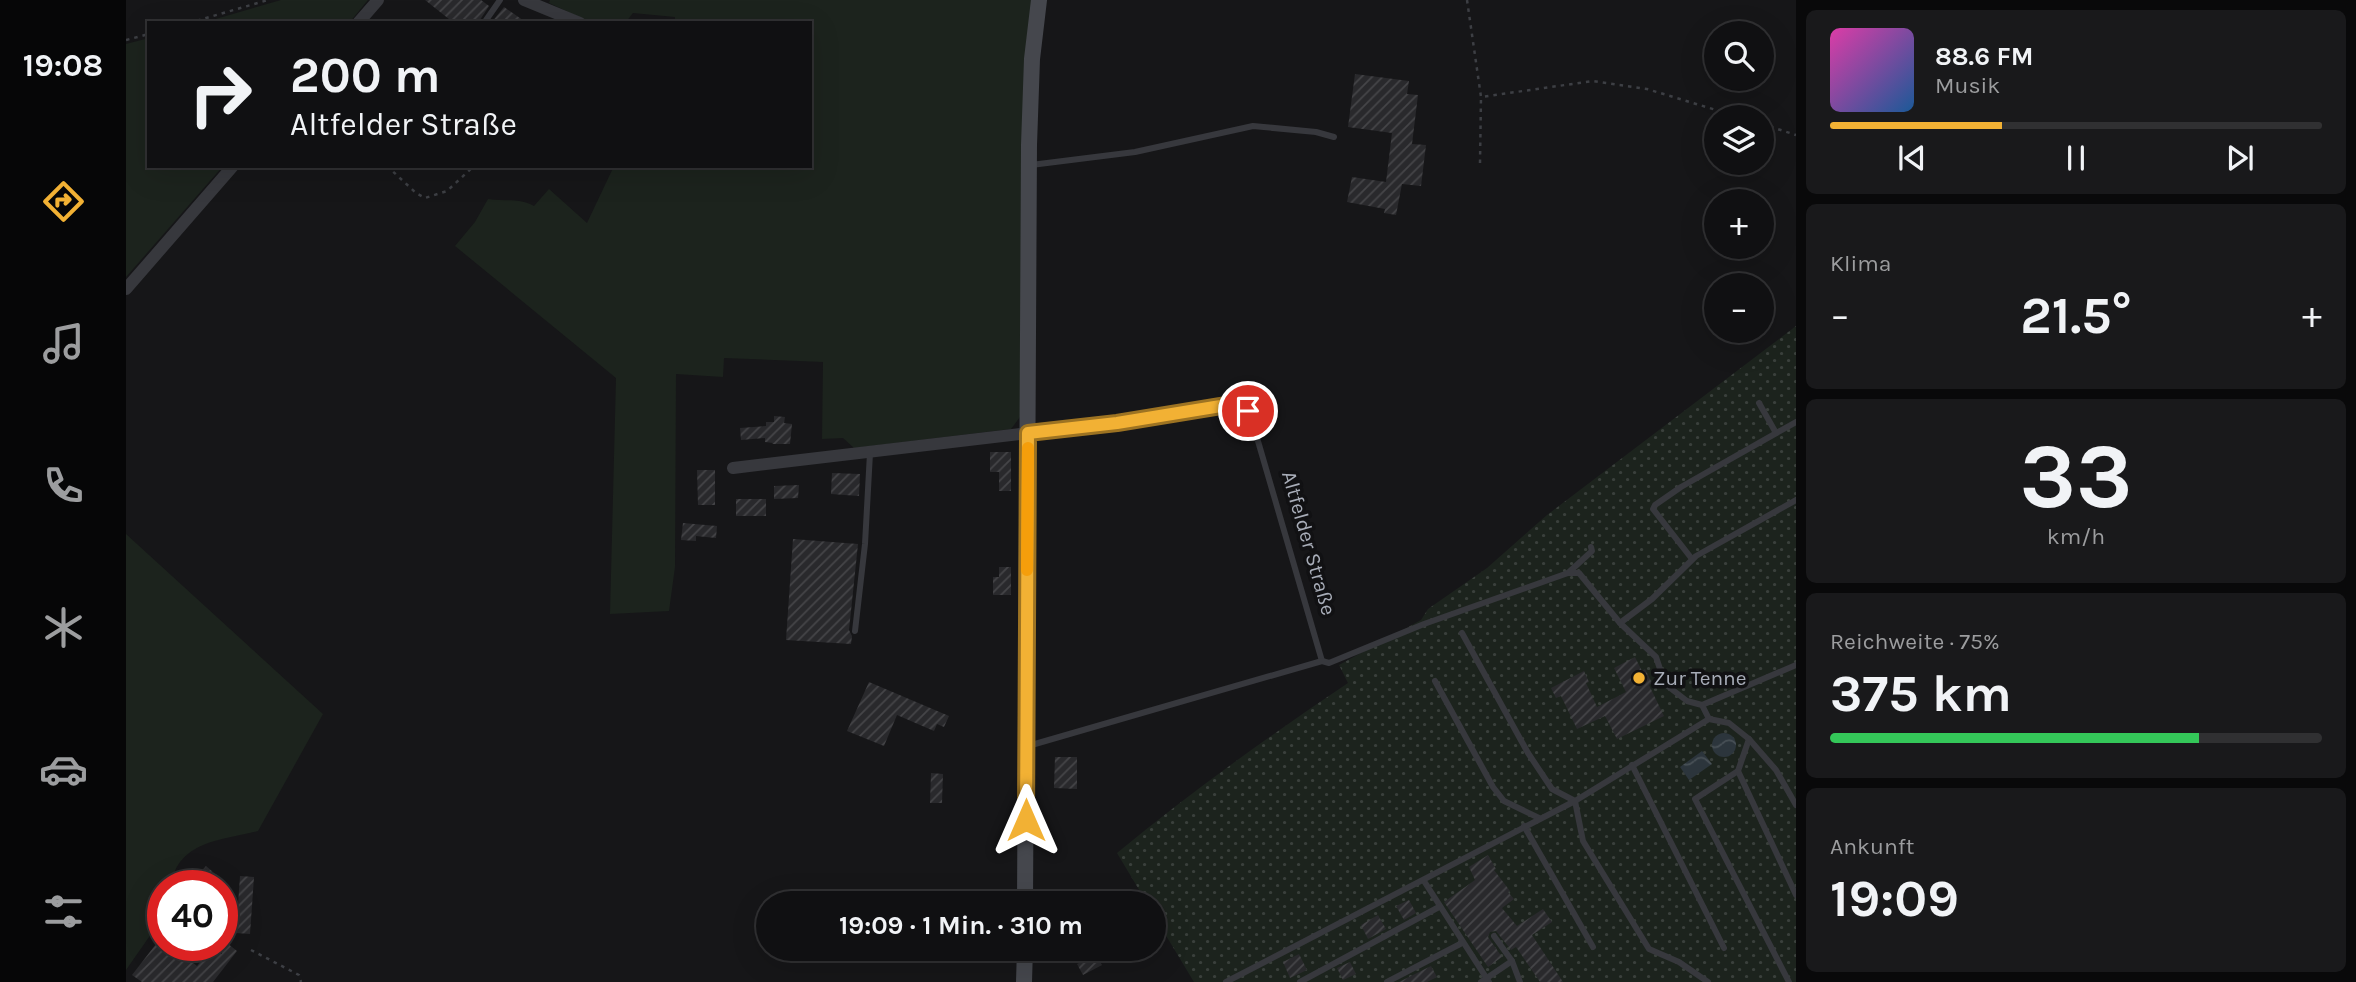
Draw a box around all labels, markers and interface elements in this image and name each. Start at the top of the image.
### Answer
map controls [1704,21,1774,343]
button: search [1704,21,1774,91]
text: 88.6 FM [1935,41,2034,72]
text: 19:08 [23,47,103,84]
text: 200 m [290,47,441,104]
icon: right [175,49,266,140]
text: Musik [1935,72,2000,99]
button: layers [1704,105,1774,175]
text: Altfelder Straße [290,106,517,143]
icon: previous [1893,139,1931,177]
icon: pause [2057,139,2095,177]
icon: next [2221,139,2259,177]
icon: directions [39,177,88,226]
button: + [1704,189,1774,259]
text: Klima [1830,250,1891,277]
button: − [1704,273,1774,343]
text: 21.5° [2020,285,2132,346]
text: − [1830,293,1850,338]
text: + [2302,293,2322,338]
icon: music [39,319,88,368]
pin [1218,381,1278,441]
icon: arrive [1229,392,1267,430]
text: 33 [2019,424,2133,530]
icon: phone [39,461,88,510]
street label: Altfelder Straße [1277,468,1341,618]
text: km/h [2047,523,2105,550]
icon: climate [39,603,88,652]
text: Reichweite · 75% [1830,628,2000,655]
text: 375 km [1830,663,2012,724]
place label: Zur Tenne [1653,666,1747,690]
marker: Zur Tenne [1631,670,1647,686]
icon: car [39,745,88,794]
position arrow [989,783,1063,857]
text: Ankunft [1830,833,1914,860]
text: 19:09 [1830,868,1959,929]
speed limit sign: 40 [147,870,238,961]
icon: filters [39,887,88,936]
text: 19:09 · 1 Min. · 310 m [839,910,1083,941]

